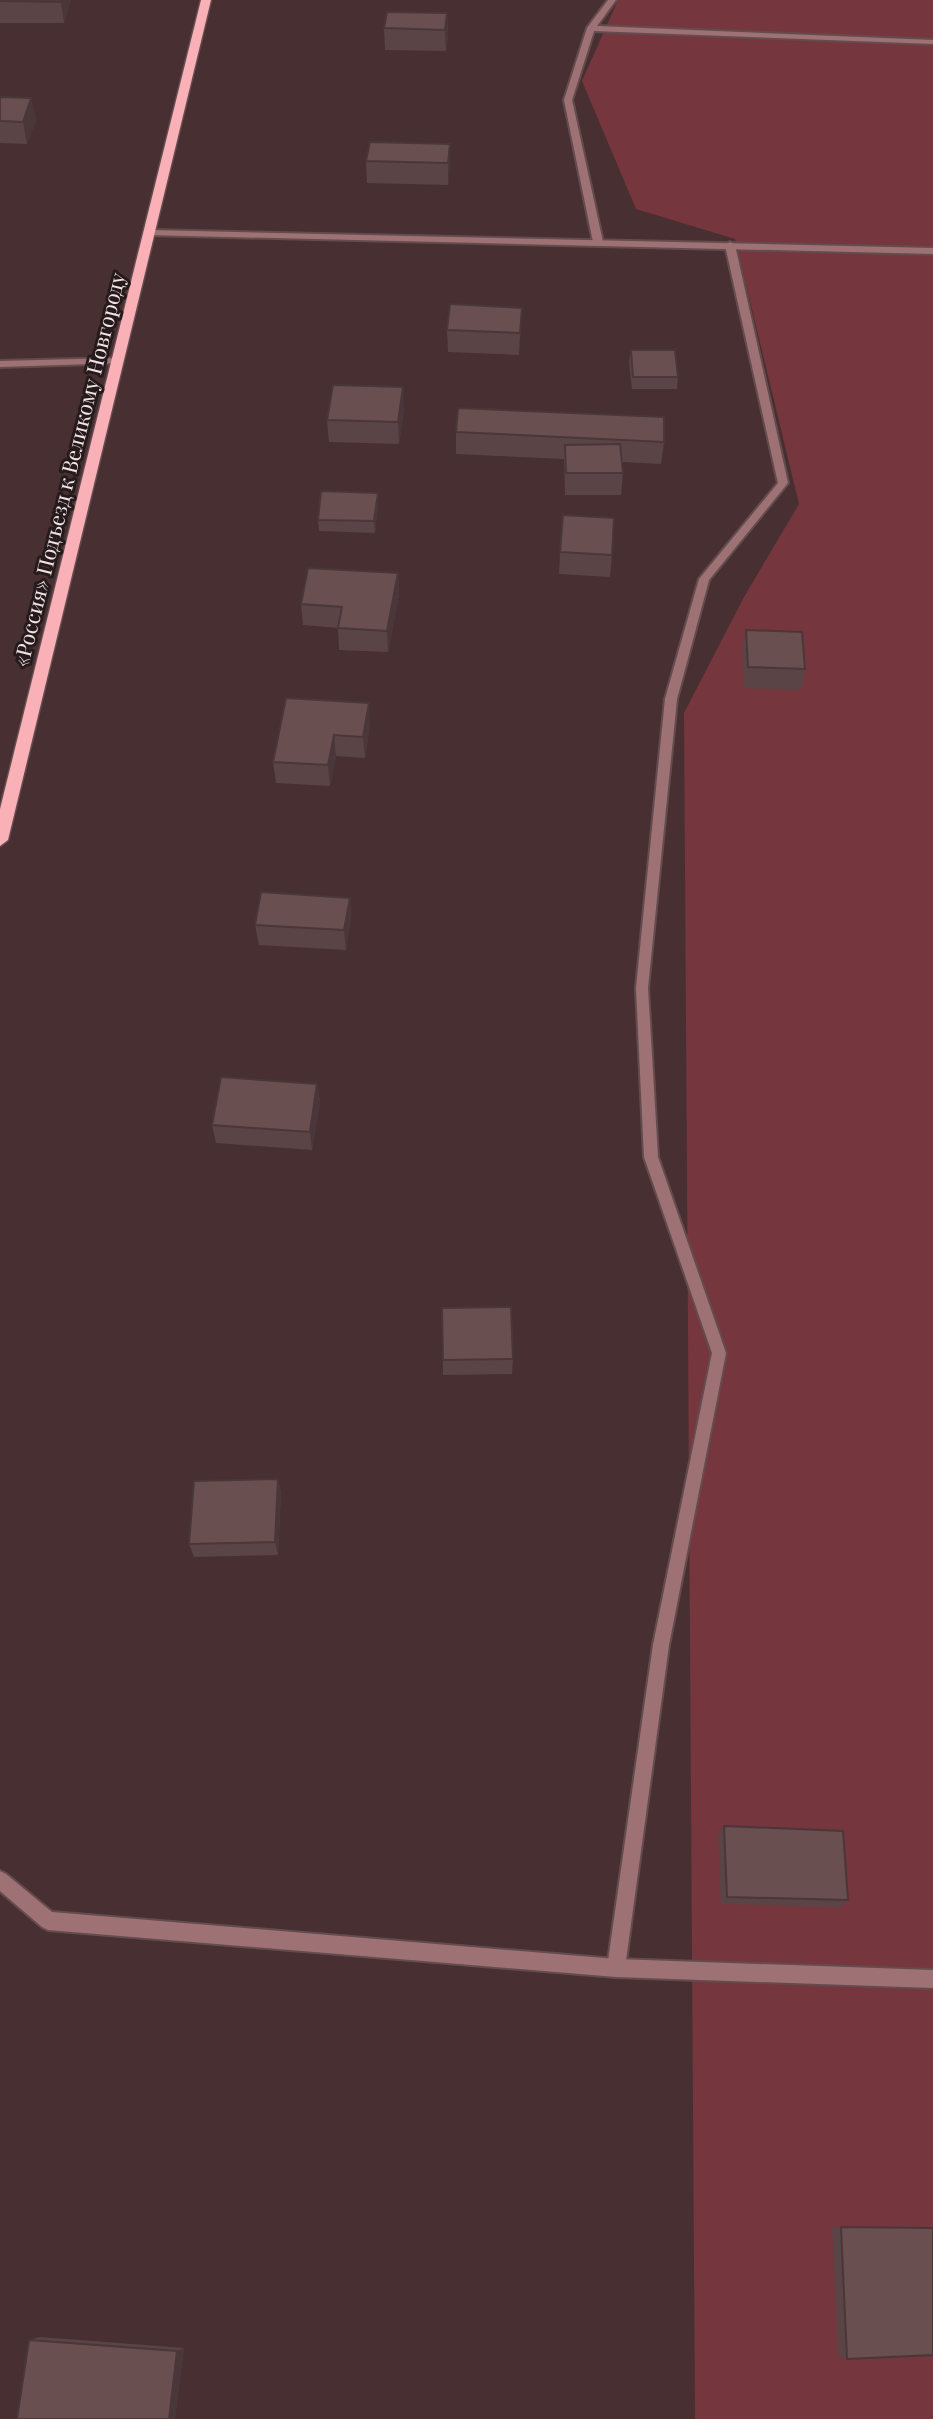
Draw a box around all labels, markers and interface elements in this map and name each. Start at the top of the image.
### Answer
street label: «Россия» Подъезд к Великому Новгороду [5,269,131,670]

